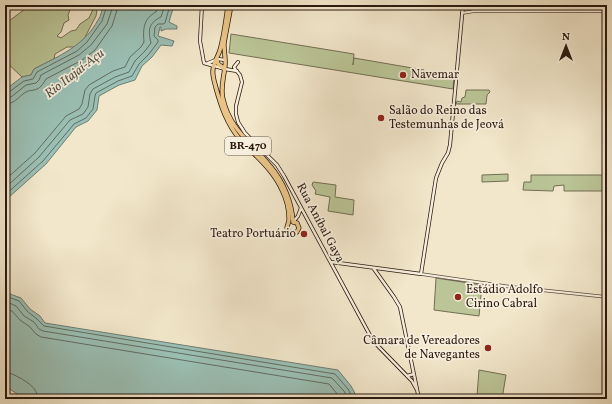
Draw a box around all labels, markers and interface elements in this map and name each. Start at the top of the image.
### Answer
north arrow [546,26,586,66]
text: N [562,30,570,45]
water label: Rio Itajaí-Açu [41,45,109,103]
place label: Navemar [411,67,459,83]
marker: Navemar [398,70,408,80]
place label: Salão do Reino das Testemunhas de Jeová [389,103,504,133]
marker: Salão do Reino das Testemunhas de Jeová [376,113,386,123]
road number: BR-470 [225,137,271,155]
street label: Rua Aníbal Gaya [292,180,348,266]
place label: Teatro Portuário [210,226,296,242]
marker: Teatro Portuário [299,229,309,239]
place label: Estádio Adolfo Cirino Cabral [466,282,543,312]
marker: Estádio Adolfo Cirino Cabral [453,292,463,302]
place label: Câmara de Vereadores de Navegantes [363,333,480,363]
marker: Câmara de Vereadores de Navegantes [483,343,493,353]

